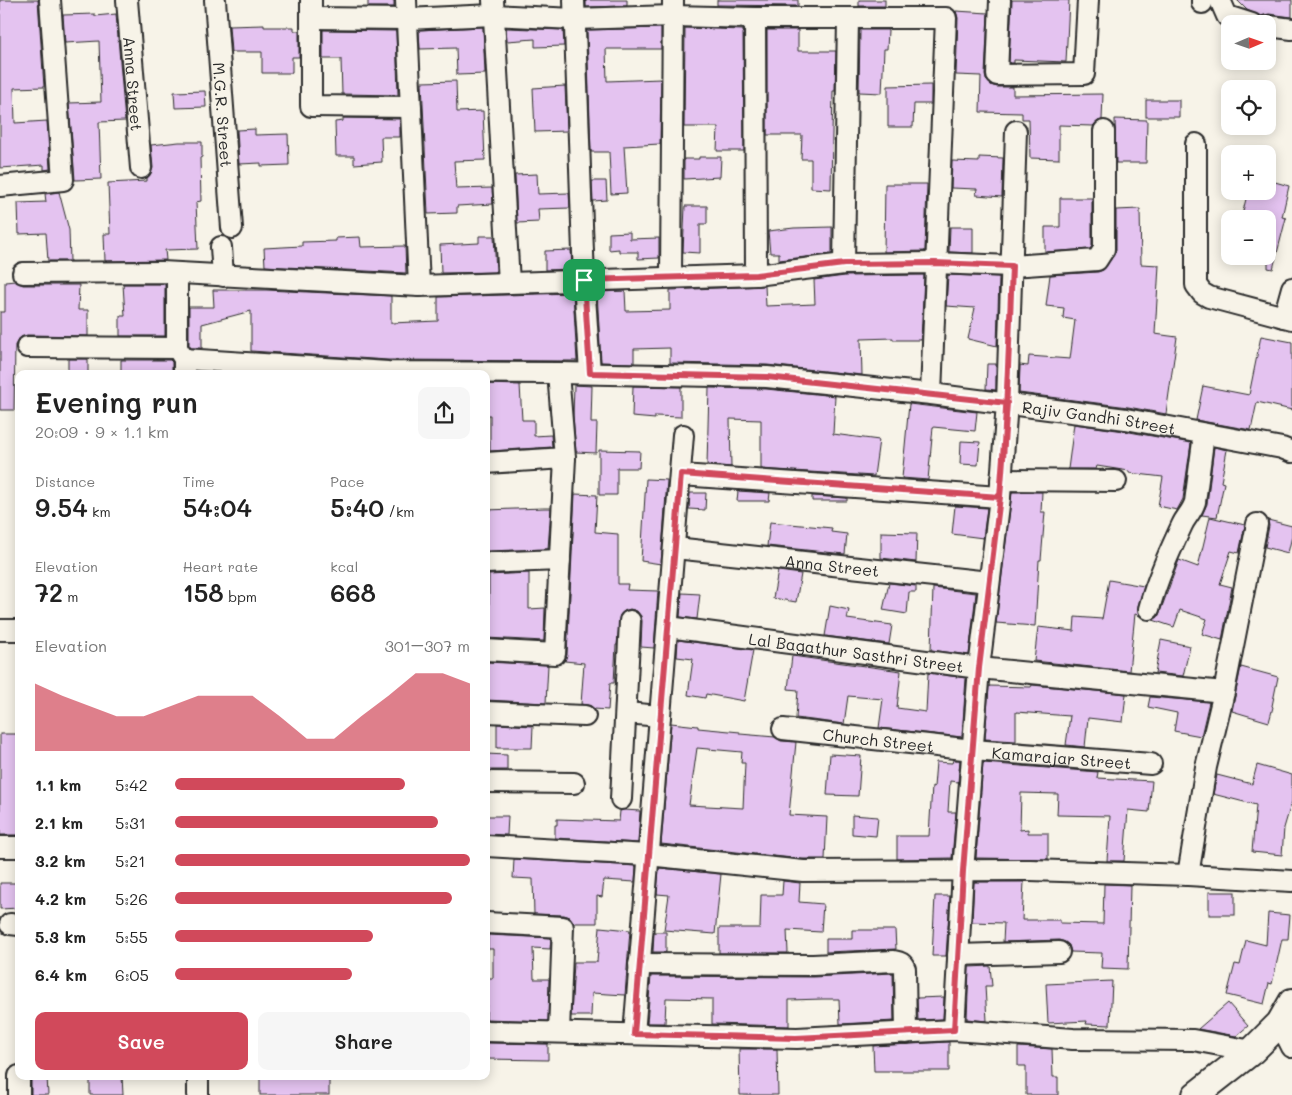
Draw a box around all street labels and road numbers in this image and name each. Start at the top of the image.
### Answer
street label: Anna Street [120,36,148,132]
street label: M.G.R. Street [209,61,238,168]
street label: Rajiv Gandhi Street [1021,395,1178,439]
street label: Anna Street [784,549,880,581]
street label: Lal Bagathur Sasthri Street [748,627,965,676]
street label: Church Street [822,723,935,756]
street label: Kamarajar Street [991,741,1132,773]

